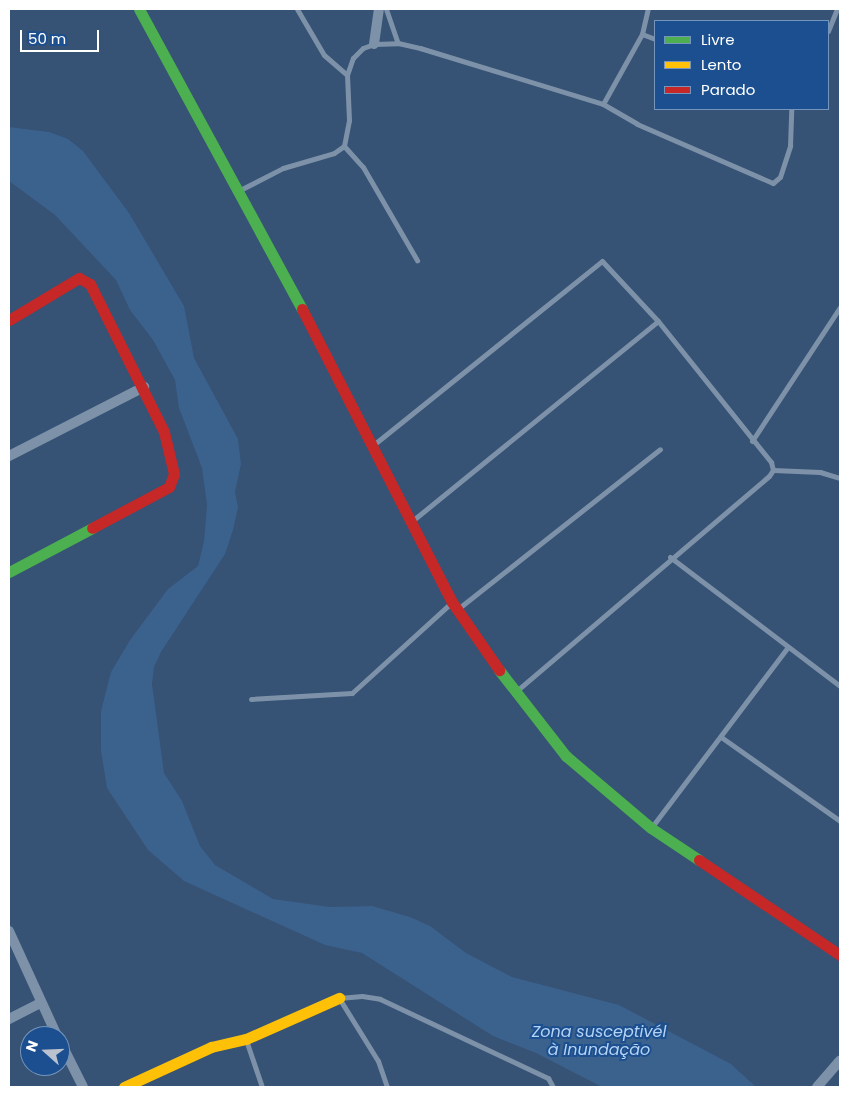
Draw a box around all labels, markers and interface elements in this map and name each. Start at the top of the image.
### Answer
scale bar [22,20,101,52]
legend [654,20,829,110]
text: 50 m [28,28,66,49]
text: Livre [701,29,734,50]
text: Lento [701,54,741,75]
text: Parado [701,79,755,100]
water label: Zona susceptivél à Inundação [532,1022,666,1060]
north arrow [20,1026,70,1076]
text: N [21,1038,43,1055]

